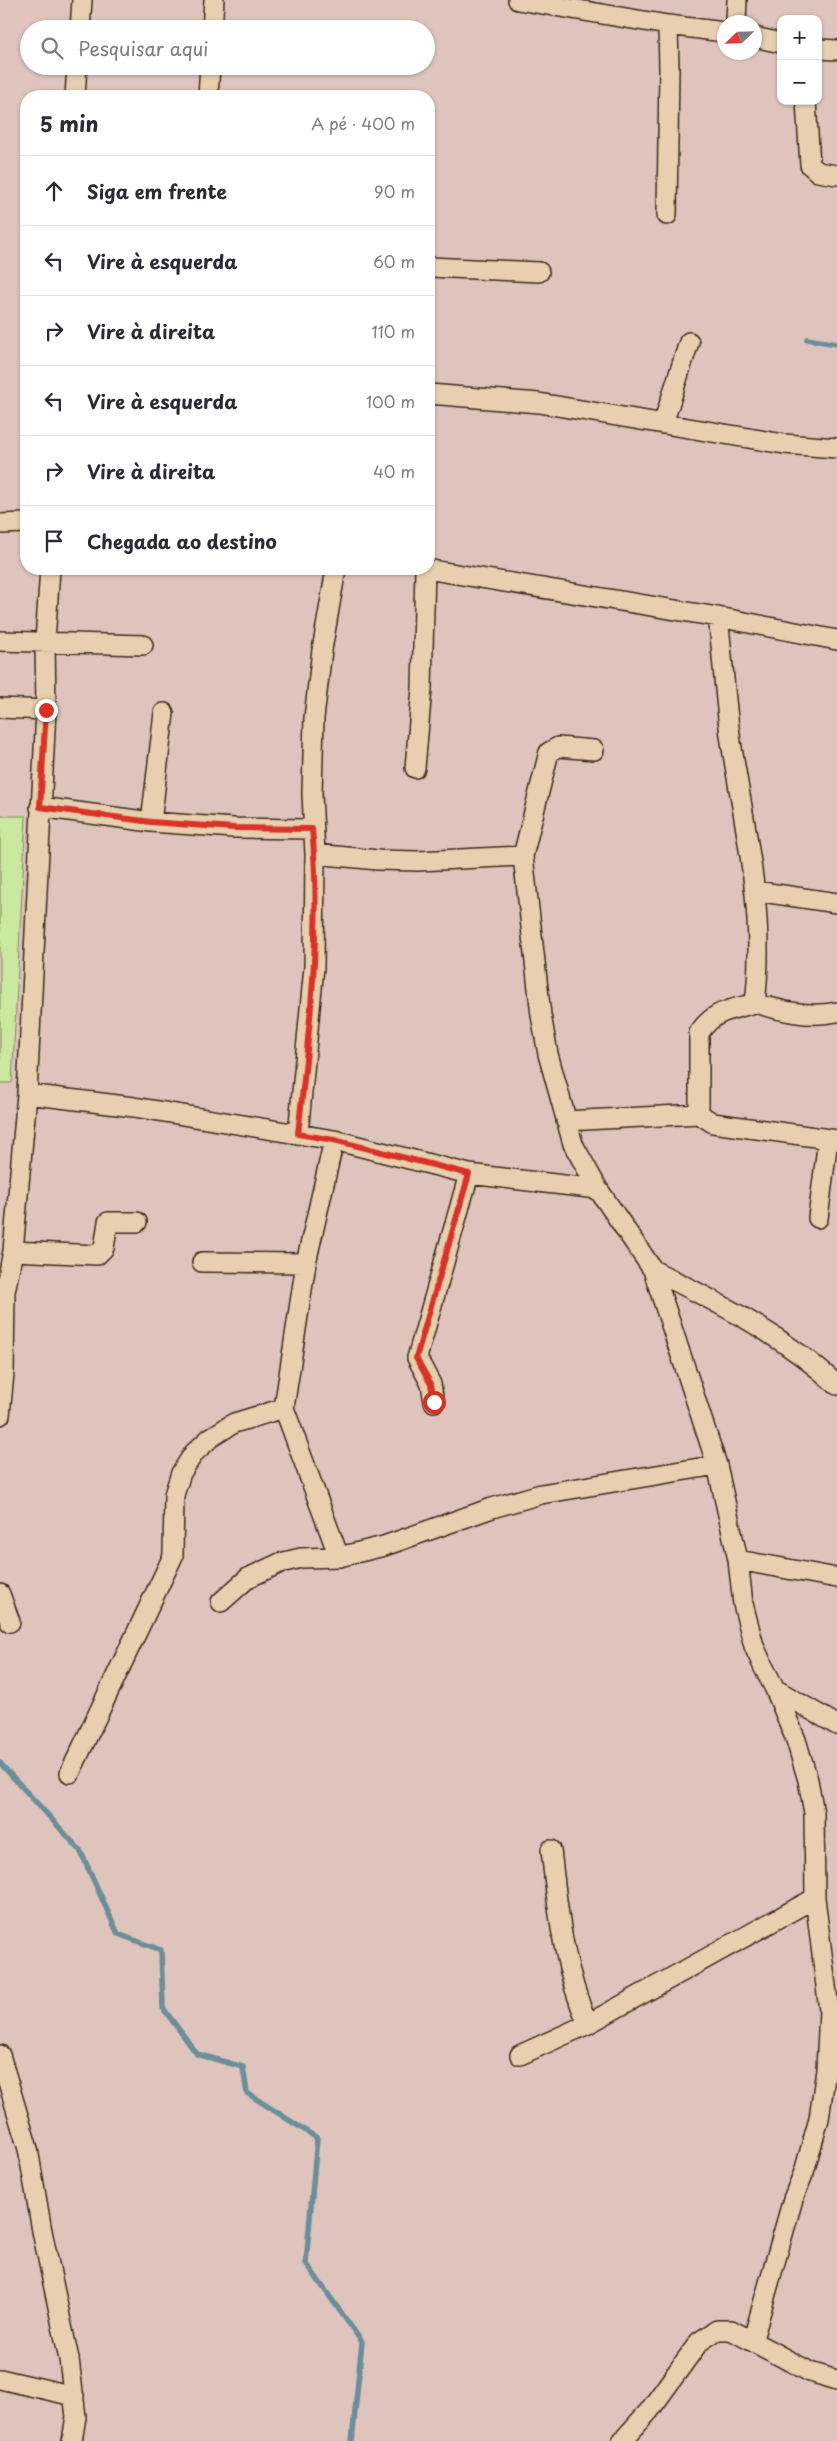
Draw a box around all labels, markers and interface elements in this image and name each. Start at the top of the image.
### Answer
north arrow [717,15,762,60]
map controls [777,15,822,105]
button: + [777,15,822,60]
search box [20,20,435,75]
icon: search [38,34,66,62]
text: Pesquisar aqui [78,34,208,62]
button: − [777,60,822,105]
text: 5 min [40,107,98,139]
text: A pé · 400 m [311,111,415,135]
icon: ahead [40,177,68,205]
text: Siga em frente [87,177,227,205]
text: 90 m [374,179,415,203]
icon: left [40,247,68,275]
text: Vire à esquerda [87,247,238,275]
text: 60 m [373,249,415,273]
icon: right [40,317,68,345]
text: Vire à direita [87,317,215,345]
text: 110 m [372,319,415,343]
icon: left [40,387,68,415]
text: Vire à esquerda [87,387,238,415]
text: 100 m [366,389,415,413]
icon: right [40,457,68,485]
text: Vire à direita [87,457,215,485]
text: 40 m [373,459,415,483]
icon: arrive [40,527,68,555]
text: Chegada ao destino [87,527,277,555]
route end [35,699,58,722]
route start [423,1391,446,1414]

